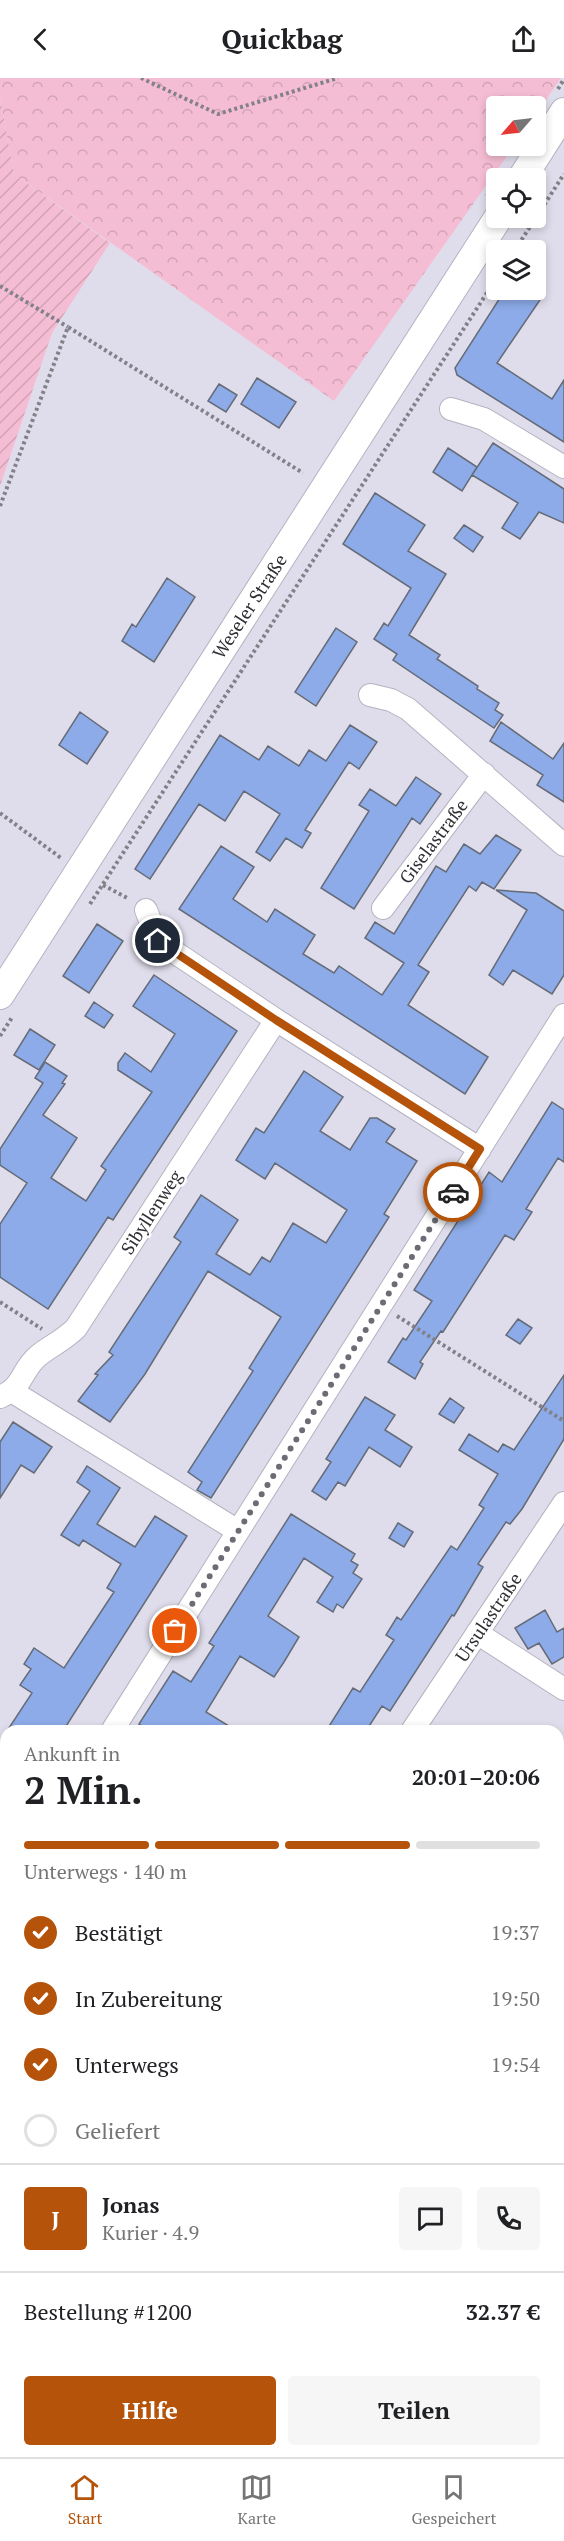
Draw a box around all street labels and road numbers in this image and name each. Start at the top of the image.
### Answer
street label: Weseler Straße [206,549,292,663]
street label: Giselastraße [393,794,473,888]
street label: Sibyllenweg [115,1165,187,1259]
street label: Ursulastraße [449,1568,527,1666]

